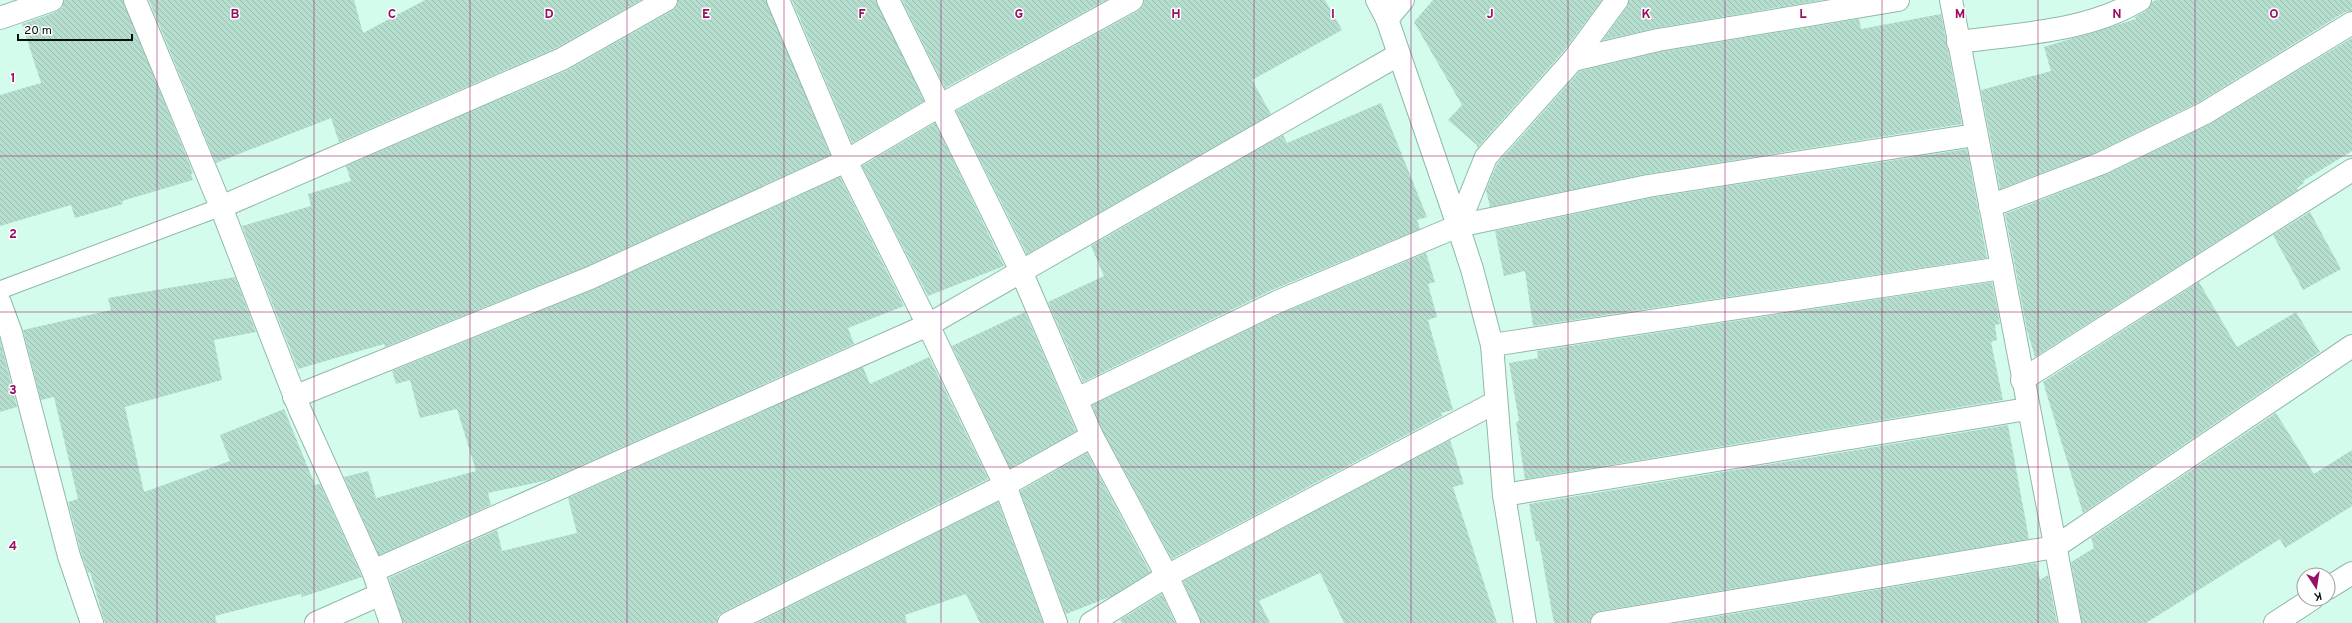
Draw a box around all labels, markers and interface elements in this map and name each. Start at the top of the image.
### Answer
text: B [231,7,240,23]
text: C [388,7,396,23]
text: D [544,7,554,23]
text: E [702,7,710,23]
text: F [858,7,866,23]
text: G [1015,7,1024,23]
text: H [1171,7,1181,23]
text: I [1331,7,1335,23]
text: J [1486,7,1494,23]
text: K [1641,7,1651,23]
text: L [1799,7,1807,23]
text: M [1955,7,1965,23]
text: N [2112,7,2122,23]
text: O [2269,7,2279,23]
scale bar [18,16,132,42]
text: 20 m [24,23,52,39]
text: 1 [10,71,16,87]
text: 2 [9,227,17,243]
text: 3 [9,383,17,399]
text: 4 [9,539,17,555]
north arrow [2296,567,2336,607]
text: K [2312,588,2323,604]

